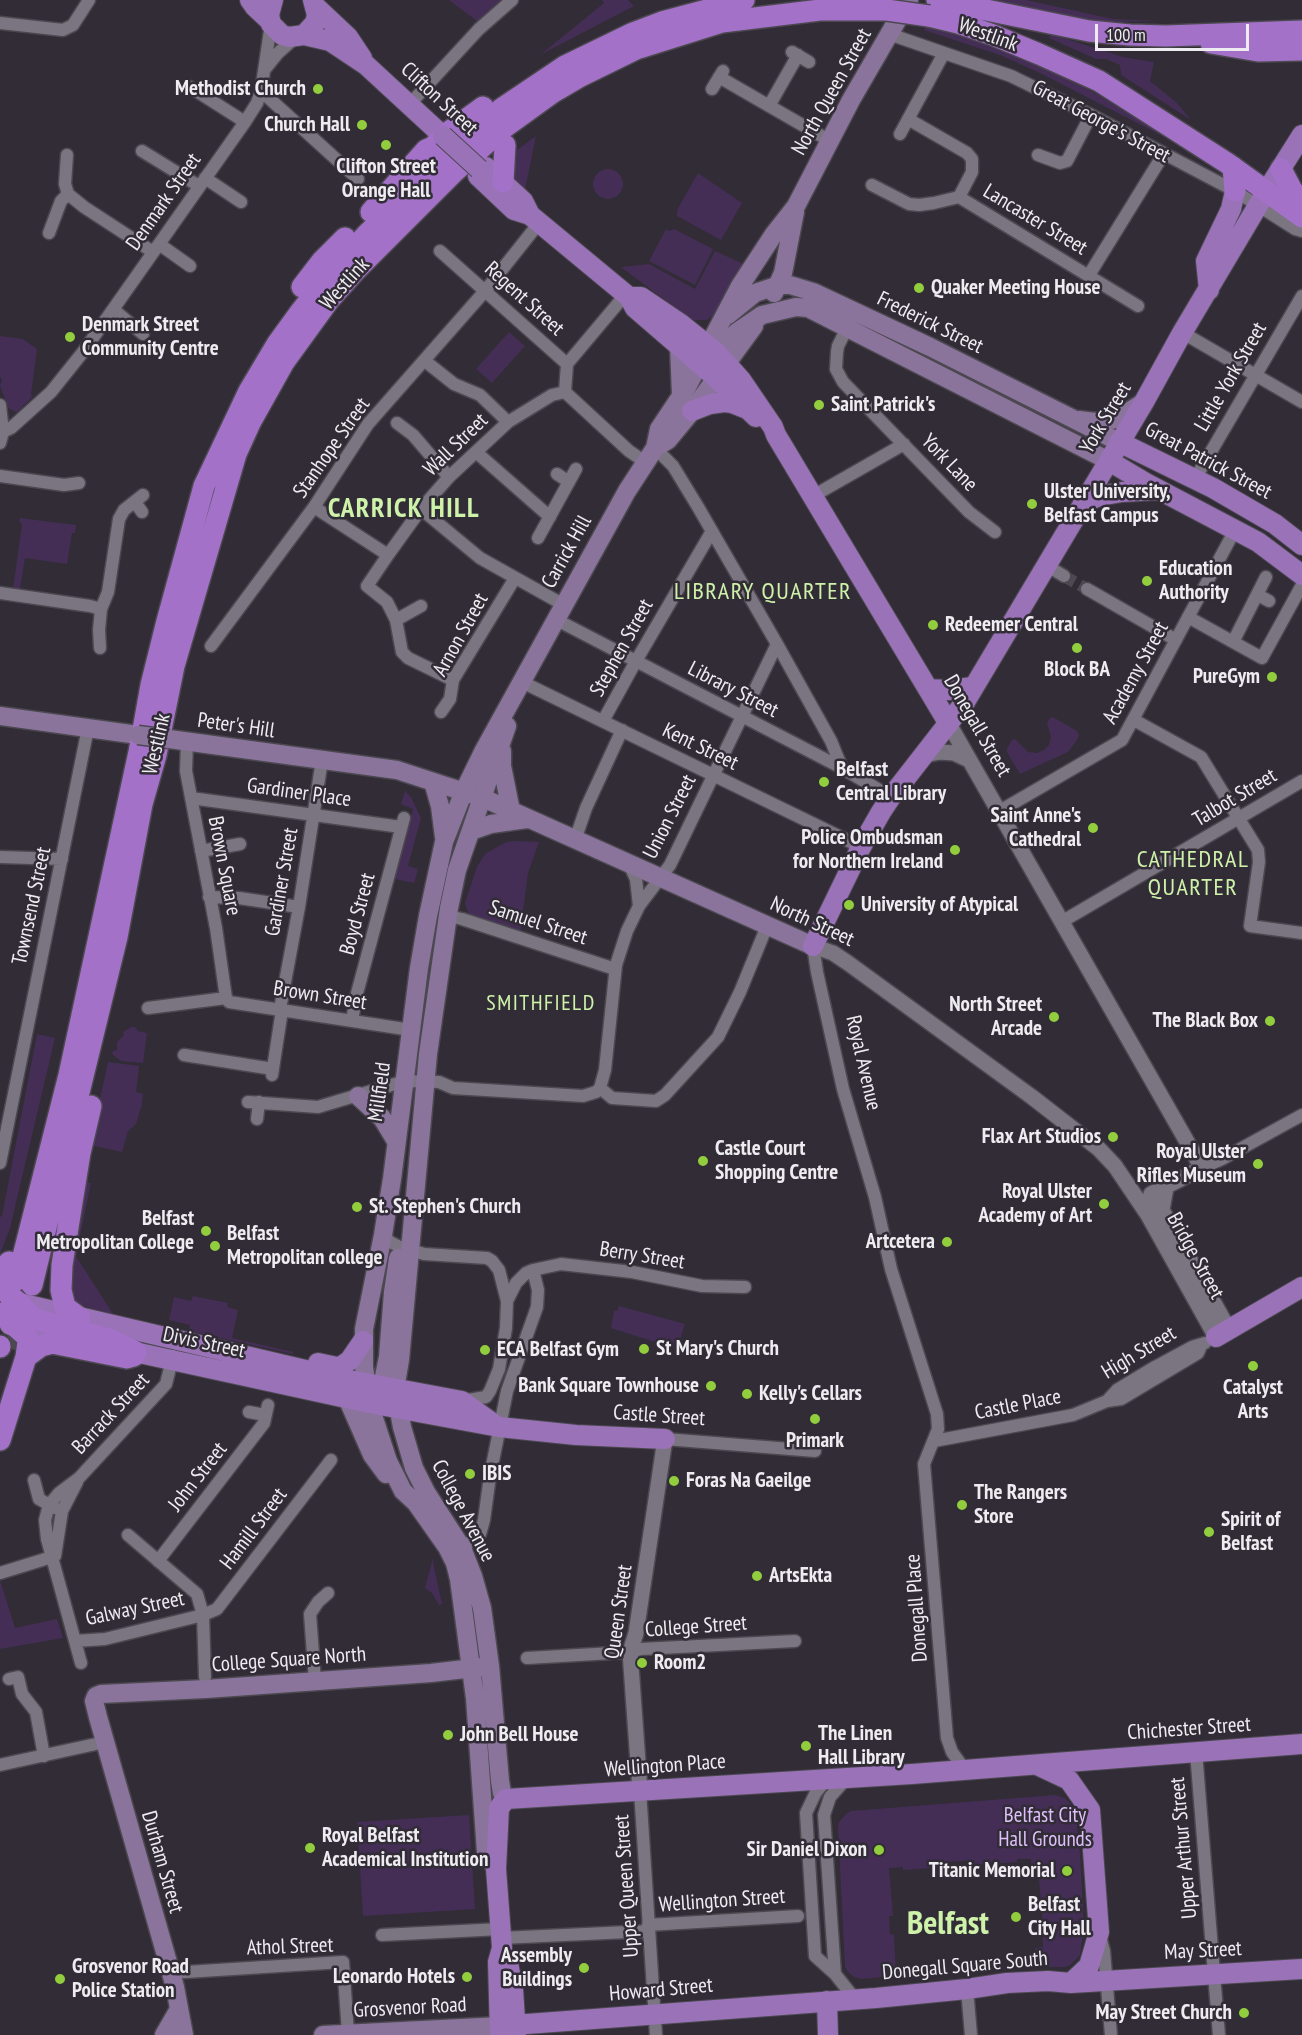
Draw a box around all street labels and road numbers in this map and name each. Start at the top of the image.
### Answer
street label: Westlink [955,13,1021,57]
street label: North Queen Street [787,24,877,160]
street label: Clifton Street [395,57,483,141]
street label: Great George's Street [1028,75,1174,169]
street label: Denmark Street [121,149,207,255]
street label: Lancaster Street [978,179,1092,261]
street label: Westlink [315,253,375,315]
street label: Regent Street [479,257,569,341]
street label: Frederick Street [873,287,987,359]
street label: Little York Street [1190,318,1272,436]
street label: York Street [1075,378,1137,458]
street label: Stanhope Street [288,393,376,503]
street label: Wall Street [419,408,493,482]
street label: Great Patrick Street [1140,417,1276,505]
street label: York Lane [916,429,982,497]
street label: Carrick Hill [537,511,597,593]
street label: Arnon Street [428,589,494,681]
street label: Stephen Street [585,595,659,701]
street label: Academy Street [1098,618,1174,728]
street label: Library Street [684,657,782,723]
street label: Donegall Street [938,671,1016,781]
street label: Peter's Hill [196,708,276,744]
street label: Westlink [138,711,176,777]
street label: Kent Street [658,718,742,776]
street label: Talbot Street [1189,763,1281,833]
street label: Union Street [638,771,702,863]
street label: Gardiner Place [245,773,353,813]
street label: Brown Square [202,814,246,918]
street label: Gardiner Street [260,826,304,938]
street label: Townsend Street [7,845,57,967]
street label: Boyd Street [335,870,381,958]
street label: North Street [766,892,858,952]
street label: Samuel Street [486,895,590,951]
street label: Brown Street [272,976,368,1016]
street label: Royal Avenue [840,1013,886,1113]
street label: Millfield [363,1061,397,1123]
street label: Bridge Street [1161,1208,1229,1304]
street label: Berry Street [598,1237,686,1275]
street label: High Street [1097,1321,1181,1385]
street label: Divis Street [161,1322,247,1364]
street label: Barrack Street [67,1368,155,1460]
street label: Castle Place [973,1384,1063,1426]
street label: Castle Street [612,1400,706,1432]
street label: John Street [163,1438,233,1516]
street label: College Avenue [426,1456,500,1566]
street label: Hamill Street [215,1483,293,1575]
street label: Donegall Place [901,1553,933,1663]
street label: Queen Street [600,1563,638,1661]
street label: Galway Street [83,1586,187,1632]
street label: College Street [644,1611,748,1643]
street label: College Square North [211,1642,367,1678]
street label: Chichester Street [1126,1712,1252,1746]
street label: Wellington Place [603,1749,727,1783]
street label: Upper Arthur Street [1165,1776,1203,1920]
street label: Durham Street [135,1808,189,1916]
street label: Upper Queen Street [609,1814,645,1958]
street label: Wellington Street [658,1884,786,1918]
street label: Athol Street [246,1933,334,1961]
street label: May Street [1164,1936,1242,1966]
street label: Donegall Square South [881,1946,1049,1986]
street label: Howard Street [608,1973,714,2007]
street label: Grosvenor Road [353,1992,467,2024]

